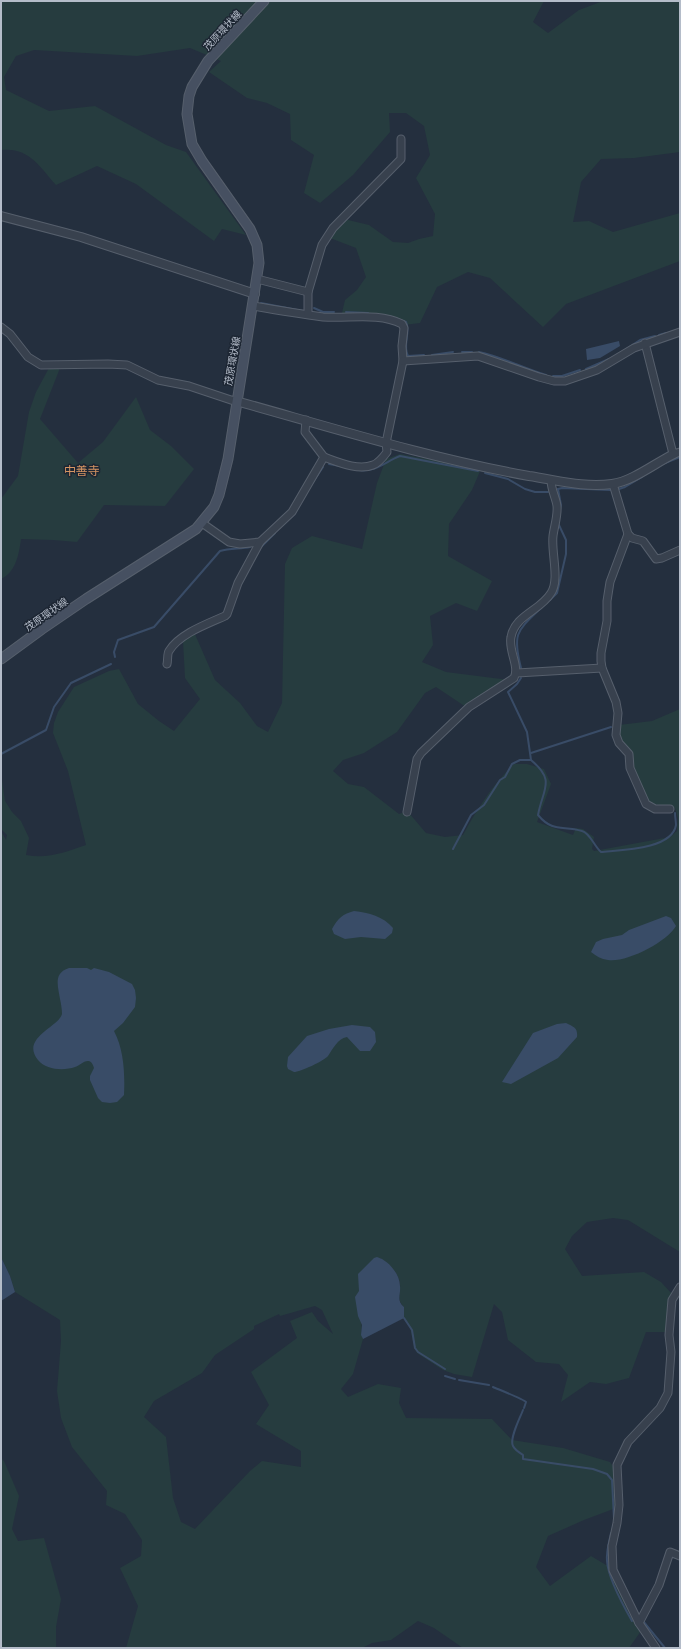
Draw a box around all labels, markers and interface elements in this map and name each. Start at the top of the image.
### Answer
street label: 茂原環状線 [201,8,245,54]
street label: 茂原環状線 [223,336,244,387]
district label: 中善寺 [64,464,100,480]
street label: 茂原環状線 [23,596,71,635]

